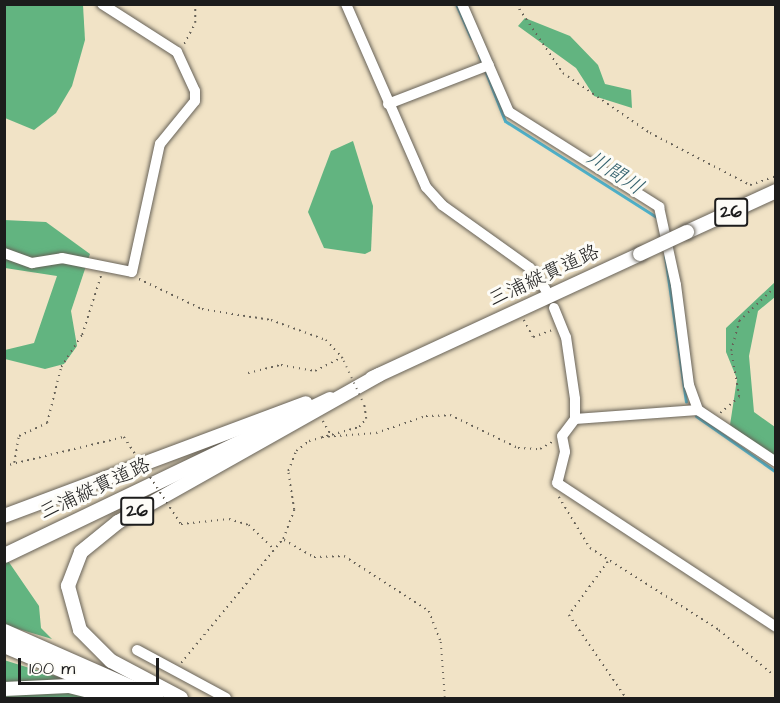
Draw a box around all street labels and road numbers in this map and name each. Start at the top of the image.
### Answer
road number: 26 [713,197,749,227]
street label: 三浦縦貫道路 [485,240,603,312]
street label: 三浦縦貫道路 [36,453,154,525]
road number: 26 [119,496,155,526]

